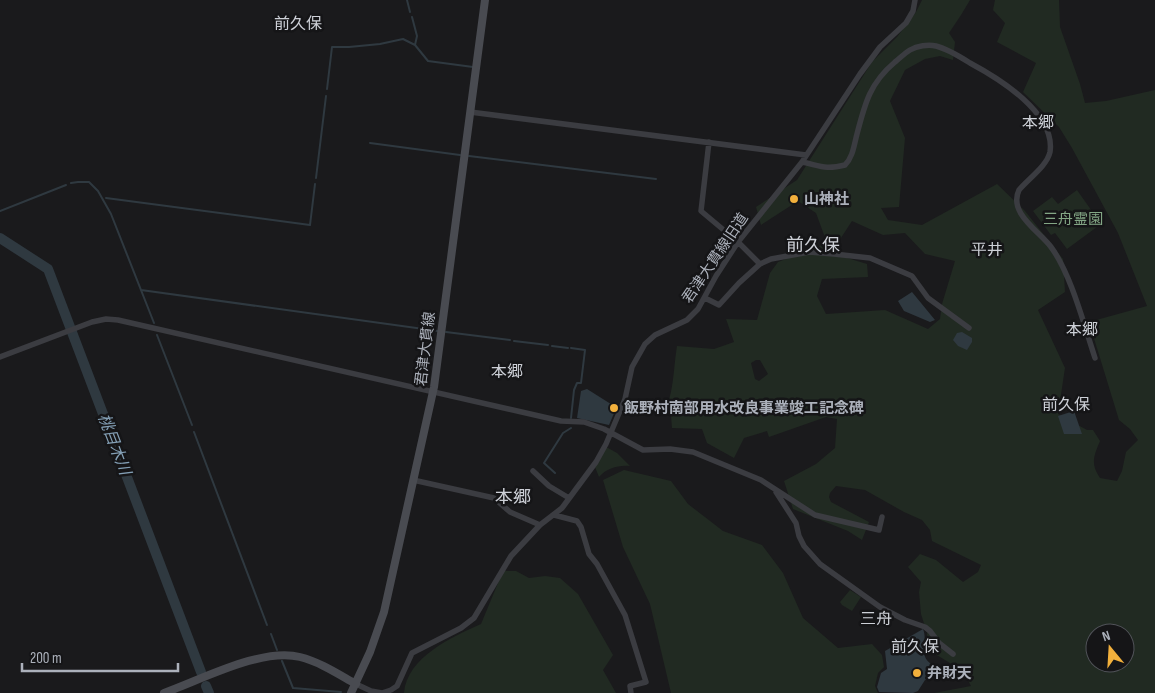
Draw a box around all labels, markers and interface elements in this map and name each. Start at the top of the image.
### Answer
district label: 前久保 [274,15,322,34]
district label: 本郷 [1022,114,1054,133]
place label: 山神社 [804,190,849,209]
marker: 山神社 [788,193,800,205]
street label: 君津大貫線旧道 [678,209,753,307]
park label: 三舟霊園 [1043,210,1103,229]
district label: 前久保 [786,235,840,256]
district label: 平井 [971,241,1003,260]
street label: 君津大貫線 [411,311,439,387]
district label: 本郷 [1066,321,1098,340]
district label: 本郷 [491,363,523,382]
district label: 前久保 [1042,396,1090,415]
place label: 飯野村南部用水改良事業竣工記念碑 [624,399,864,418]
marker: 飯野村南部用水改良事業竣工記念碑 [608,402,620,414]
water label: 桃目木川 [93,411,135,480]
district label: 本郷 [495,487,531,508]
district label: 三舟 [860,610,892,629]
north arrow [1085,623,1135,673]
text: N [1100,627,1112,645]
district label: 前久保 [891,638,939,657]
scale bar [22,640,179,672]
text: 200 m [30,649,62,668]
place label: 弁財天 [927,664,972,683]
marker: 弁財天 [911,667,923,679]

